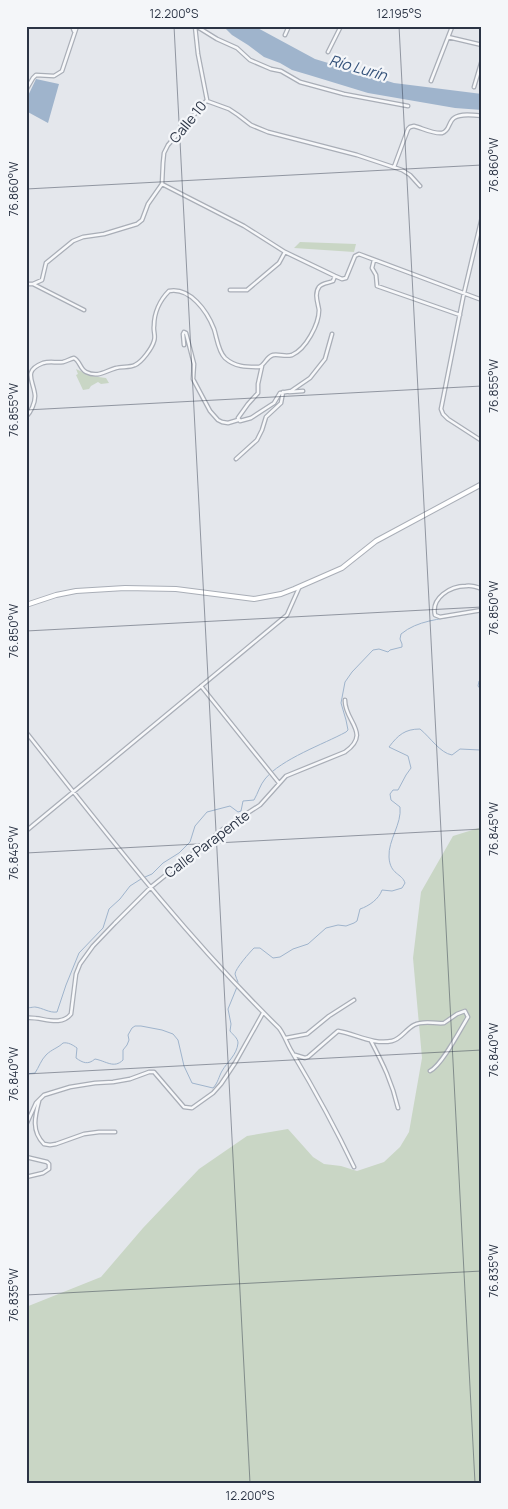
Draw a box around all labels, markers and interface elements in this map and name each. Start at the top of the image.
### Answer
text: 12.200°S [150,5,198,22]
text: 12.195°S [377,5,421,22]
water label: Río Lurín [327,49,391,86]
street label: Calle 10 [165,97,211,147]
text: 76.860°W [485,137,502,192]
text: 76.860°W [5,161,22,216]
text: 76.855°W [485,358,502,413]
text: 76.855°W [5,382,22,437]
text: 76.850°W [485,580,502,635]
text: 76.850°W [5,603,22,658]
text: 76.845°W [485,801,502,856]
street label: Calle Parapente [160,805,253,882]
text: 76.845°W [5,825,22,880]
text: 76.840°W [485,1022,502,1077]
text: 76.840°W [5,1046,22,1101]
text: 76.835°W [485,1243,502,1298]
text: 76.835°W [5,1267,22,1322]
text: 12.200°S [226,1487,274,1504]

